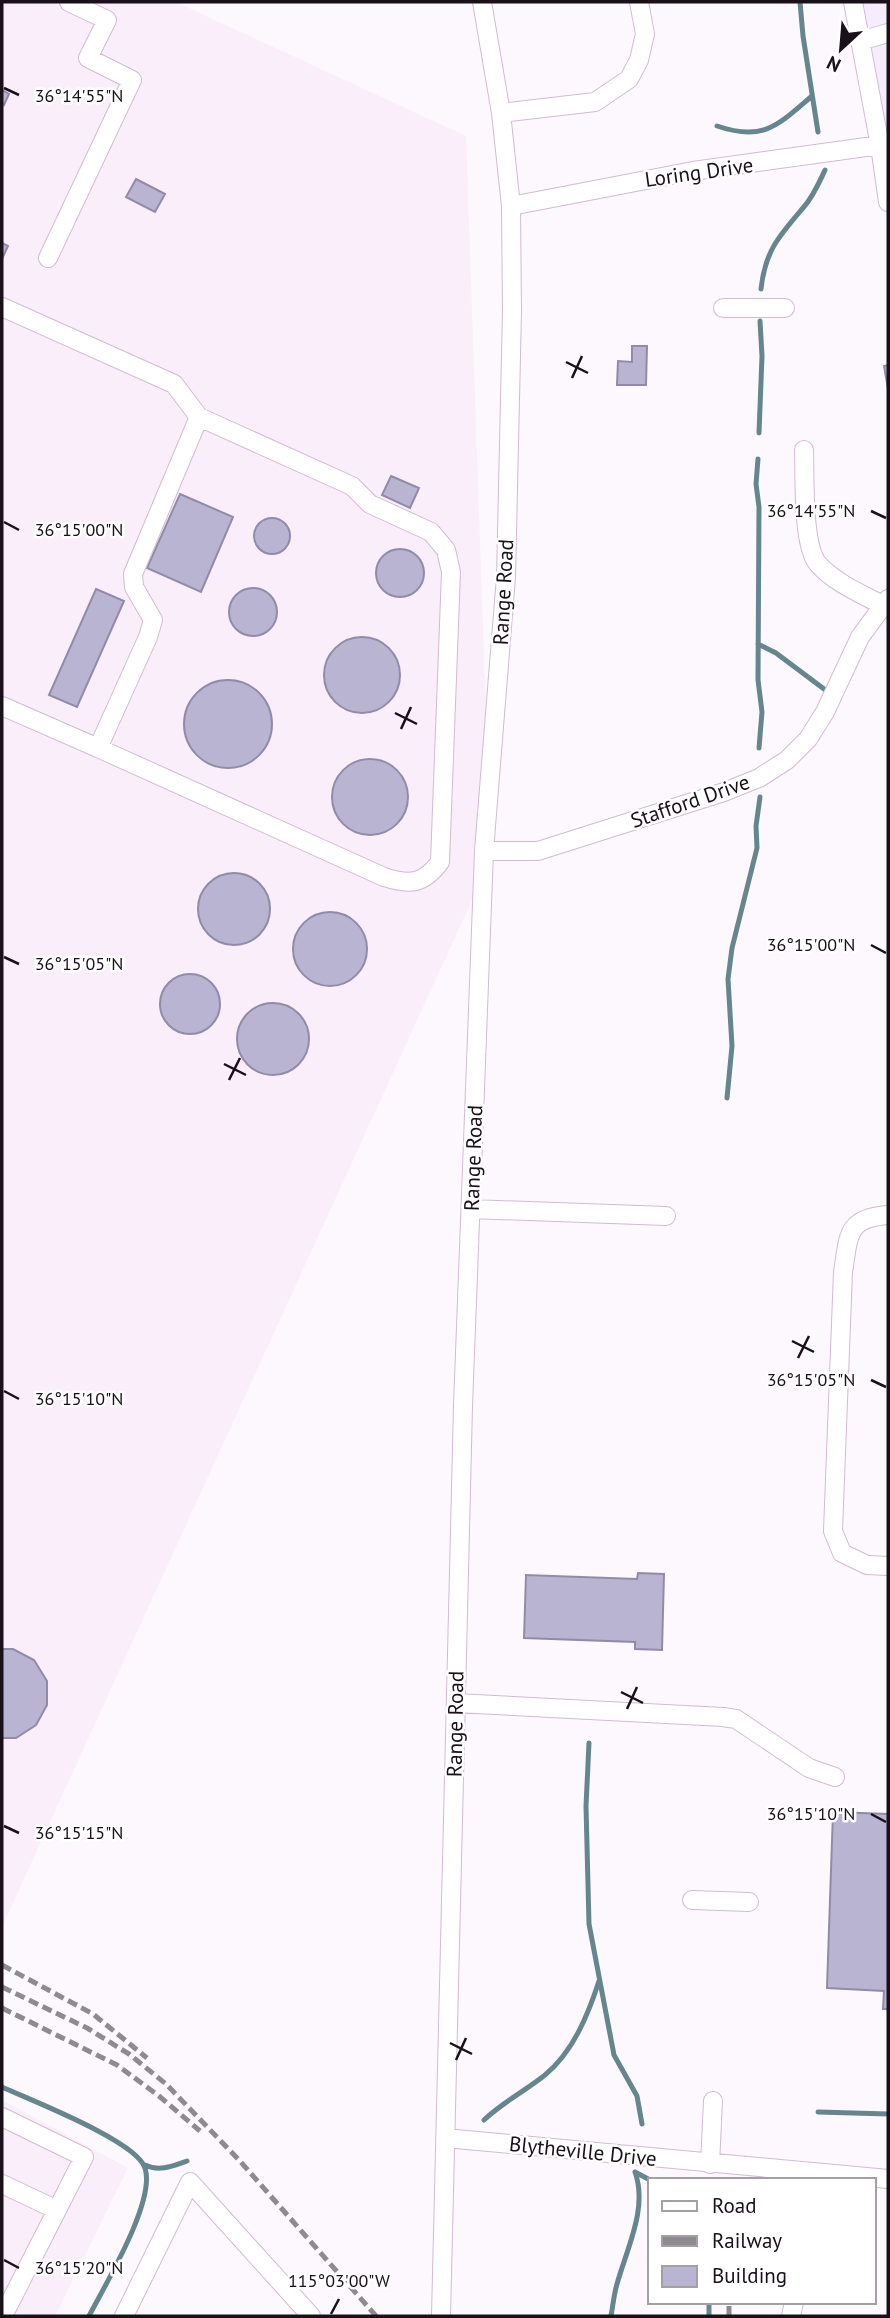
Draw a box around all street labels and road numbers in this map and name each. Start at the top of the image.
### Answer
street label: Loring Drive [643,151,755,193]
street label: Range Road [487,538,519,646]
street label: Stafford Drive [627,768,753,834]
street label: Range Road [458,1104,488,1212]
street label: Range Road [441,1671,469,1777]
street label: Blytheville Drive [508,2130,658,2172]

